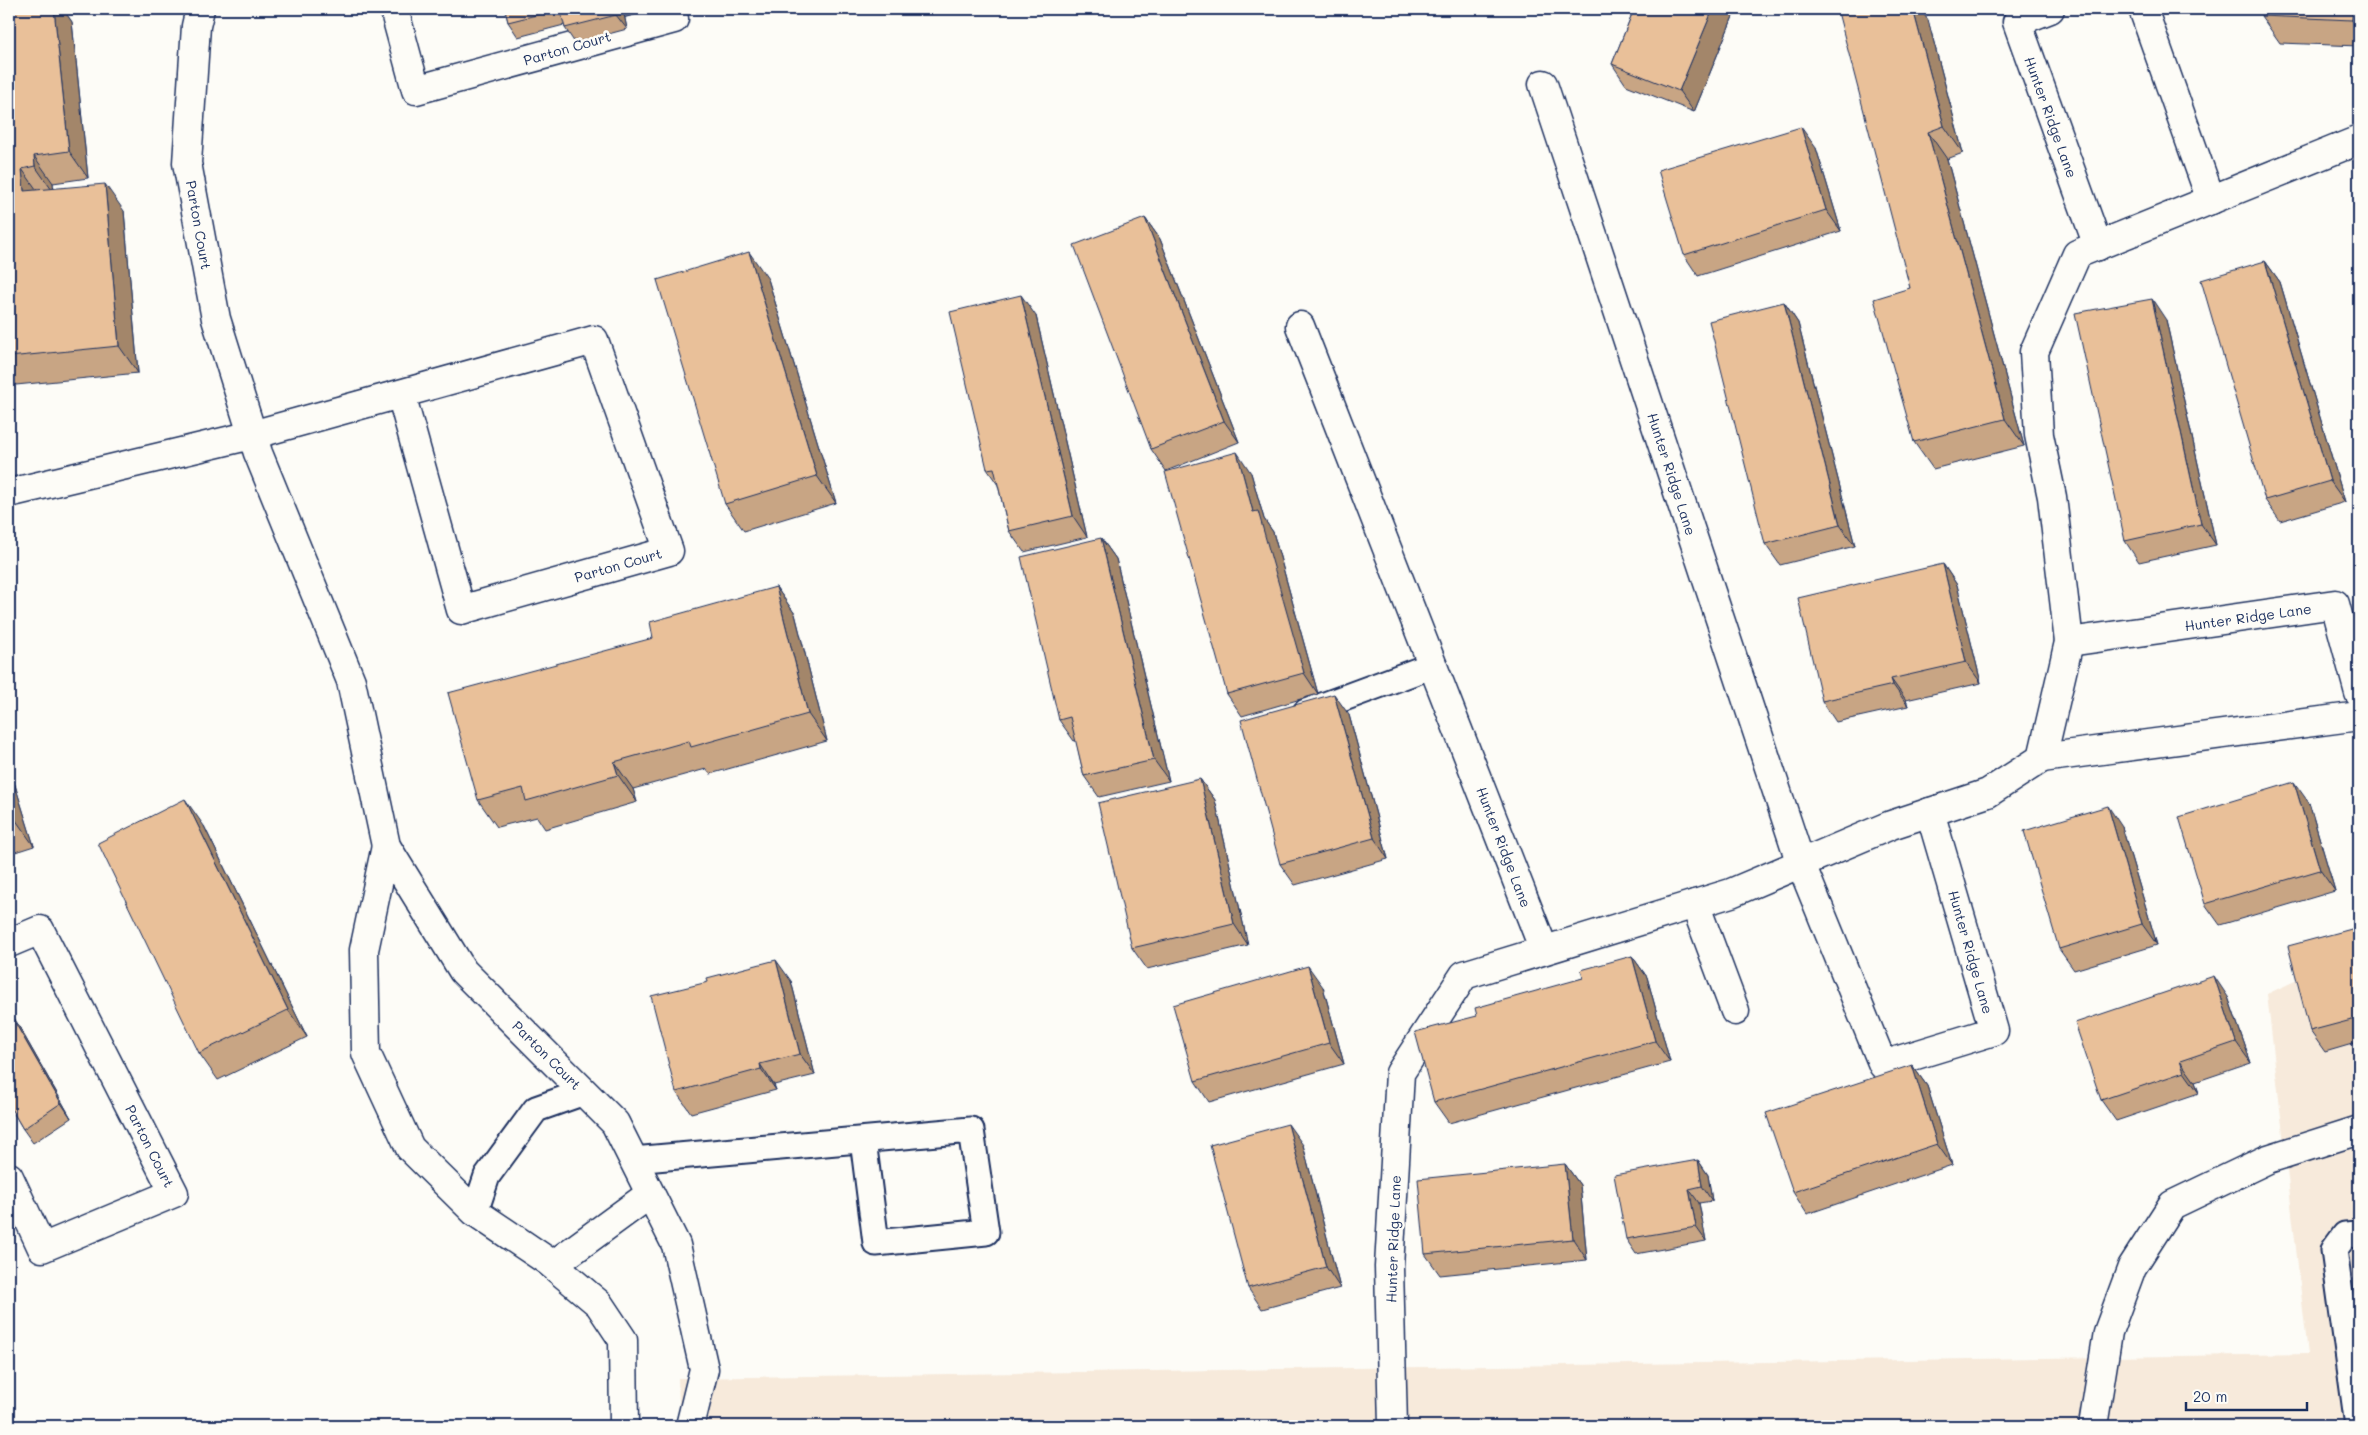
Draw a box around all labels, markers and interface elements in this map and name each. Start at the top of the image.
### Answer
street label: Parton Court [521,26,613,70]
street label: Hunter Ridge Lane [2020,54,2082,180]
street label: Parton Court [182,179,216,271]
street label: Hunter Ridge Lane [1643,410,1701,538]
street label: Parton Court [572,543,664,587]
street label: Hunter Ridge Lane [2183,599,2313,635]
street label: Hunter Ridge Lane [1472,784,1536,910]
street label: Hunter Ridge Lane [1944,888,1998,1016]
street label: Parton Court [508,1016,586,1094]
street label: Parton Court [121,1102,179,1190]
street label: Hunter Ridge Lane [1381,1175,1405,1303]
scale bar [2186,1380,2307,1412]
text: 20 m [2193,1386,2227,1406]

